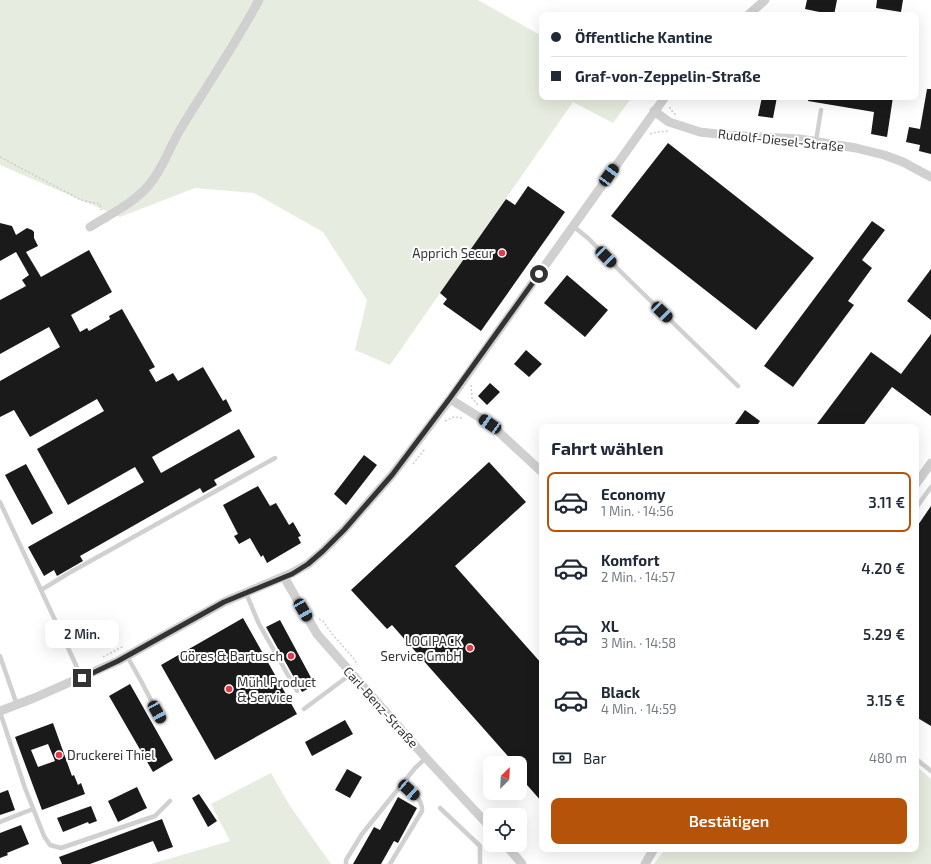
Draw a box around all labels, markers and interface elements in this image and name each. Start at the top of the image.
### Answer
text: Öffentliche Kantine [575,28,712,46]
text: Graf-von-Zeppelin-Straße [575,67,761,85]
street label: Rudolf-Diesel-Straße [717,125,845,155]
car [597,162,621,188]
car [593,244,619,270]
place label: Apprich Secur [412,245,494,261]
marker: Apprich Secur [497,248,507,258]
route start [530,265,548,283]
car [649,299,675,325]
car [477,412,503,436]
text: Fahrt wählen [551,437,664,459]
icon: car [553,484,589,520]
text: Economy [601,485,666,503]
text: 3.11 € [868,493,905,511]
text: 1 Min. · 14:56 [601,503,674,519]
icon: car [553,550,589,586]
text: Komfort [601,551,660,569]
text: 4.20 € [861,559,905,577]
text: 2 Min. · 14:57 [601,569,675,585]
car [292,597,314,623]
icon: car [553,616,589,652]
text: XL [601,617,619,635]
callout: 2 Min. [45,620,119,648]
text: 5.29 € [863,625,905,643]
text: 2 Min. [64,626,100,642]
place label: LOGIPACK Service GmbH [381,633,462,664]
text: 3 Min. · 14:58 [601,635,676,651]
marker: LOGIPACK Service GmbH [465,643,475,653]
place label: Göres & Bartusch [180,648,283,664]
marker: Göres & Bartusch [286,651,296,661]
street label: Carl-Benz-Straße [340,663,422,751]
route end [73,669,91,687]
place label: Mühl Product & Service [237,674,316,705]
icon: car [553,682,589,718]
text: Black [601,683,640,701]
marker: Mühl Product & Service [224,684,234,694]
text: 3.15 € [866,691,905,709]
car [146,699,168,725]
text: 4 Min. · 14:59 [601,701,677,717]
place label: Druckerei Thiel [67,747,155,763]
icon: cash [551,747,573,769]
text: Bar [583,749,607,767]
marker: Druckerei Thiel [54,750,64,760]
text: 480 m [869,750,907,766]
north arrow [483,756,527,800]
map controls [483,756,527,852]
car [396,778,422,802]
button: Bestätigen [551,798,907,844]
button: locate [483,808,527,852]

